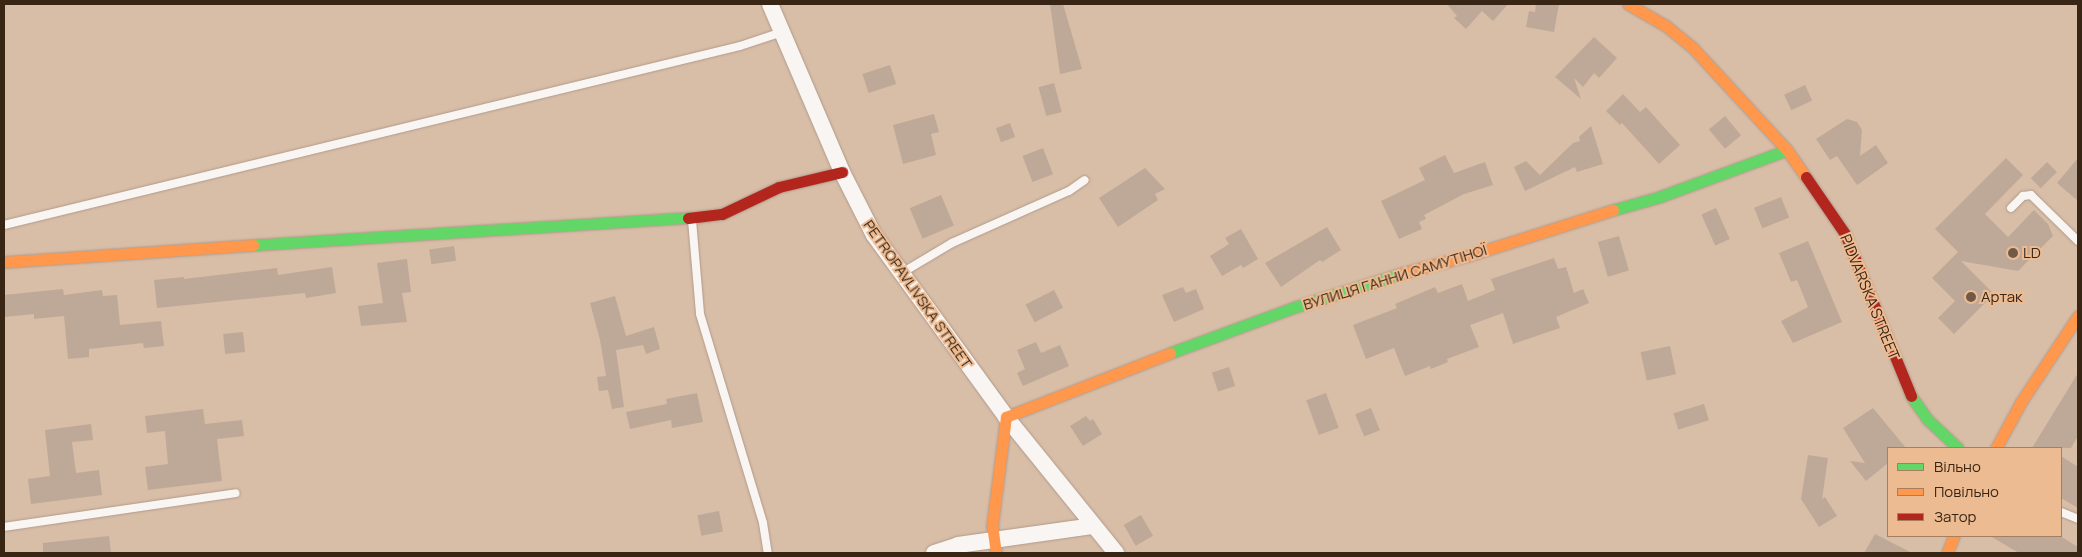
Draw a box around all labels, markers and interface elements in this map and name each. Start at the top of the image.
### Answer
street label: PETROPAVLIVSKA STREET [860,216,976,372]
street label: PIDVARSKA STREET [1837,232,1903,362]
street label: ВУЛИЦЯ ГАННИ САМУТІНОЇ [1301,240,1489,314]
place label: LD [2023,244,2041,262]
marker: LD [2007,247,2019,259]
place label: Артак [1981,288,2022,306]
marker: Артак [1965,291,1977,303]
legend [1887,447,2062,537]
text: Вільно [1934,456,1981,477]
text: Повільно [1934,481,1999,502]
text: Затор [1934,506,1976,527]

